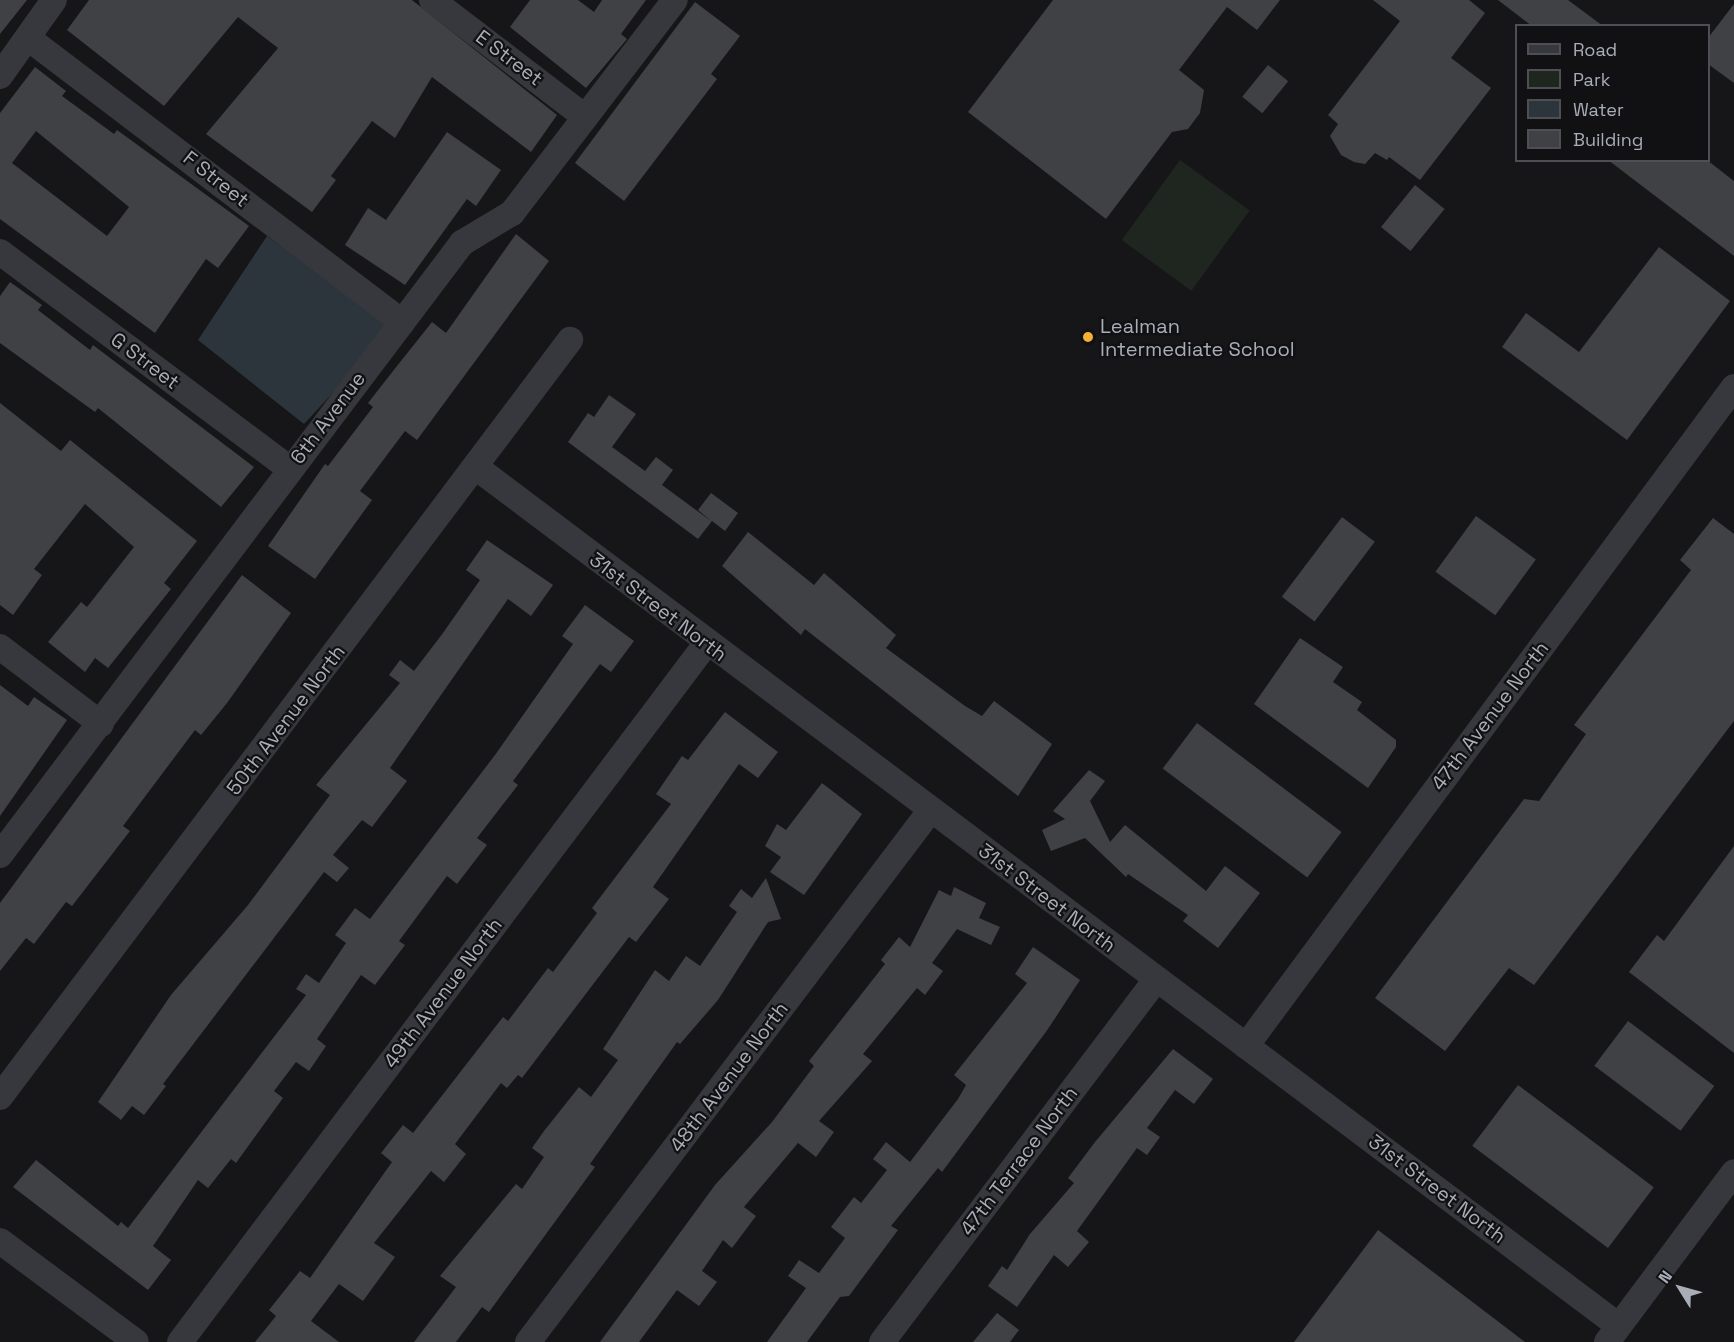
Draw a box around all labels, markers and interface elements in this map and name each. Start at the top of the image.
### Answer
legend [1515,24,1710,162]
street label: E Street [471,25,547,91]
text: Road [1573,38,1617,61]
text: Park [1573,68,1610,91]
text: Water [1573,98,1624,121]
text: Building [1573,128,1643,151]
street label: F Street [178,146,254,212]
place label: Lealman Intermediate School [1100,314,1295,361]
street label: G Street [106,328,184,394]
marker: Lealman Intermediate School [1081,330,1095,344]
street label: 6th Avenue [285,367,371,469]
street label: 31st Street North [585,548,731,666]
street label: 47th Avenue North [1426,637,1554,795]
street label: 50th Avenue North [222,640,350,800]
street label: 31st Street North [974,839,1120,957]
street label: 49th Avenue North [379,913,507,1073]
street label: 48th Avenue North [665,997,793,1157]
street label: 47th Terrace North [955,1082,1083,1240]
street label: 31st Street North [1364,1130,1510,1248]
north arrow [1650,1258,1710,1318]
text: N [1654,1266,1677,1287]

